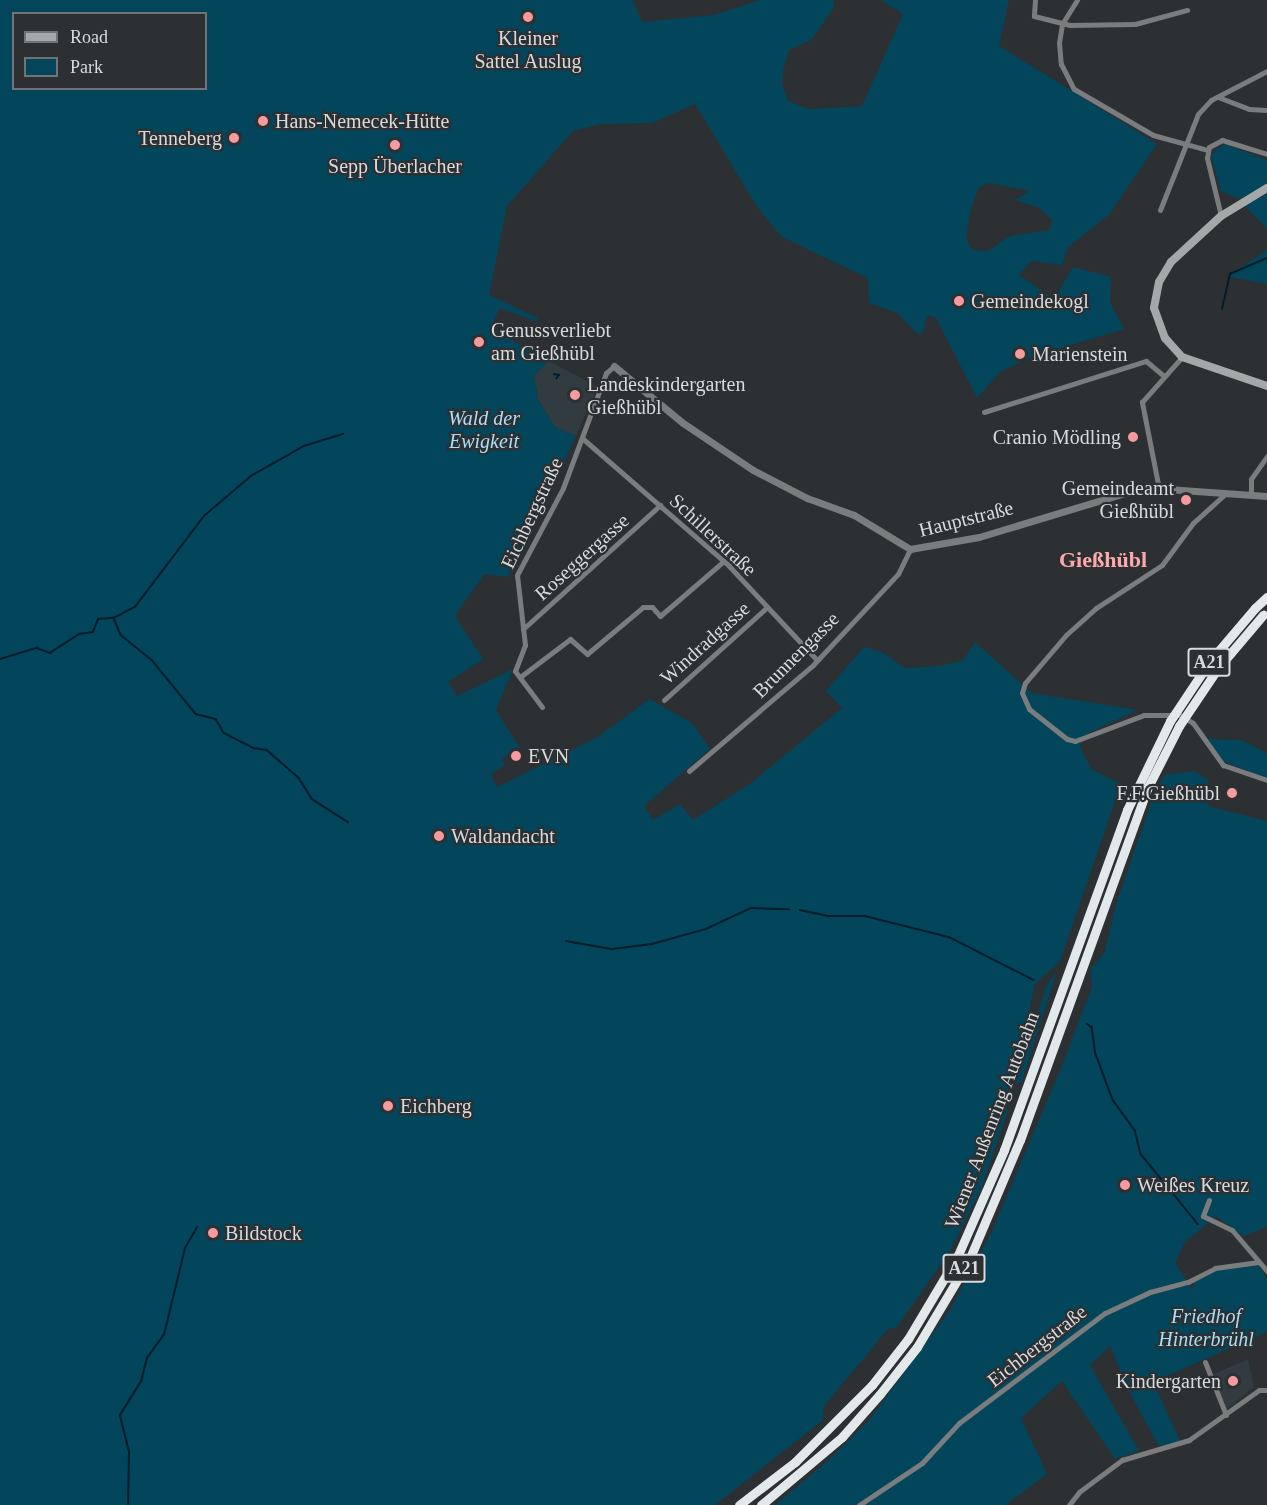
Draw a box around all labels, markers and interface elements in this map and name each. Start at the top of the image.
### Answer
marker: Kleiner Sattel Auslug [521,10,535,24]
legend [12,12,207,90]
text: Road [70,27,108,47]
place label: Kleiner Sattel Auslug [474,27,582,74]
text: Park [70,57,103,77]
place label: Hans-Nemecek-Hütte [275,109,449,133]
marker: Hans-Nemecek-Hütte [256,114,270,128]
place label: Tenneberg [138,126,222,150]
marker: Tenneberg [227,131,241,145]
marker: Sepp Überlacher [388,138,402,152]
place label: Sepp Überlacher [328,154,462,178]
place label: Gemeindekogl [971,289,1089,313]
marker: Gemeindekogl [952,294,966,308]
place label: Genussverliebt am Gießhübl [491,318,611,365]
marker: Genussverliebt am Gießhübl [472,335,486,349]
place label: Marienstein [1032,342,1128,366]
marker: Marienstein [1013,347,1027,361]
place label: Landeskindergarten Gießhübl [587,372,745,419]
marker: Landeskindergarten Gießhübl [568,388,582,402]
park label: Wald der Ewigkeit [448,406,520,453]
place label: Cranio Mödling [993,425,1121,449]
marker: Cranio Mödling [1126,430,1140,444]
street label: Eichbergstraße [496,454,568,572]
place label: Gemeindeamt Gießhübl [1062,476,1174,523]
street label: Schillerstraße [665,489,761,581]
marker: Gemeindeamt Gießhübl [1179,493,1193,507]
street label: Hauptstraße [916,496,1016,542]
street label: Roseggergasse [530,508,634,606]
district label: Gießhübl [1059,547,1147,573]
street label: Windradgasse [655,596,755,690]
street label: Brunnengasse [748,607,844,703]
road number: A21 [1186,647,1232,677]
place label: EVN [528,744,569,768]
marker: EVN [509,749,523,763]
place label: F.F.Gießhübl [1117,781,1220,805]
marker: F.F.Gießhübl [1225,786,1239,800]
place label: Waldandacht [451,824,555,848]
marker: Waldandacht [432,829,446,843]
street label: Wiener Außenring Autobahn [939,1007,1045,1233]
place label: Eichberg [400,1094,472,1118]
marker: Eichberg [381,1099,395,1113]
place label: Weißes Kreuz [1137,1173,1249,1197]
marker: Weißes Kreuz [1118,1178,1132,1192]
place label: Bildstock [225,1221,302,1245]
marker: Bildstock [206,1226,220,1240]
road number: A21 [942,1253,986,1283]
street label: Eichbergstraße [982,1300,1092,1392]
park label: Friedhof Hinterbrühl [1158,1304,1254,1351]
place label: Kindergarten [1116,1369,1221,1393]
marker: Kindergarten [1226,1374,1240,1388]

